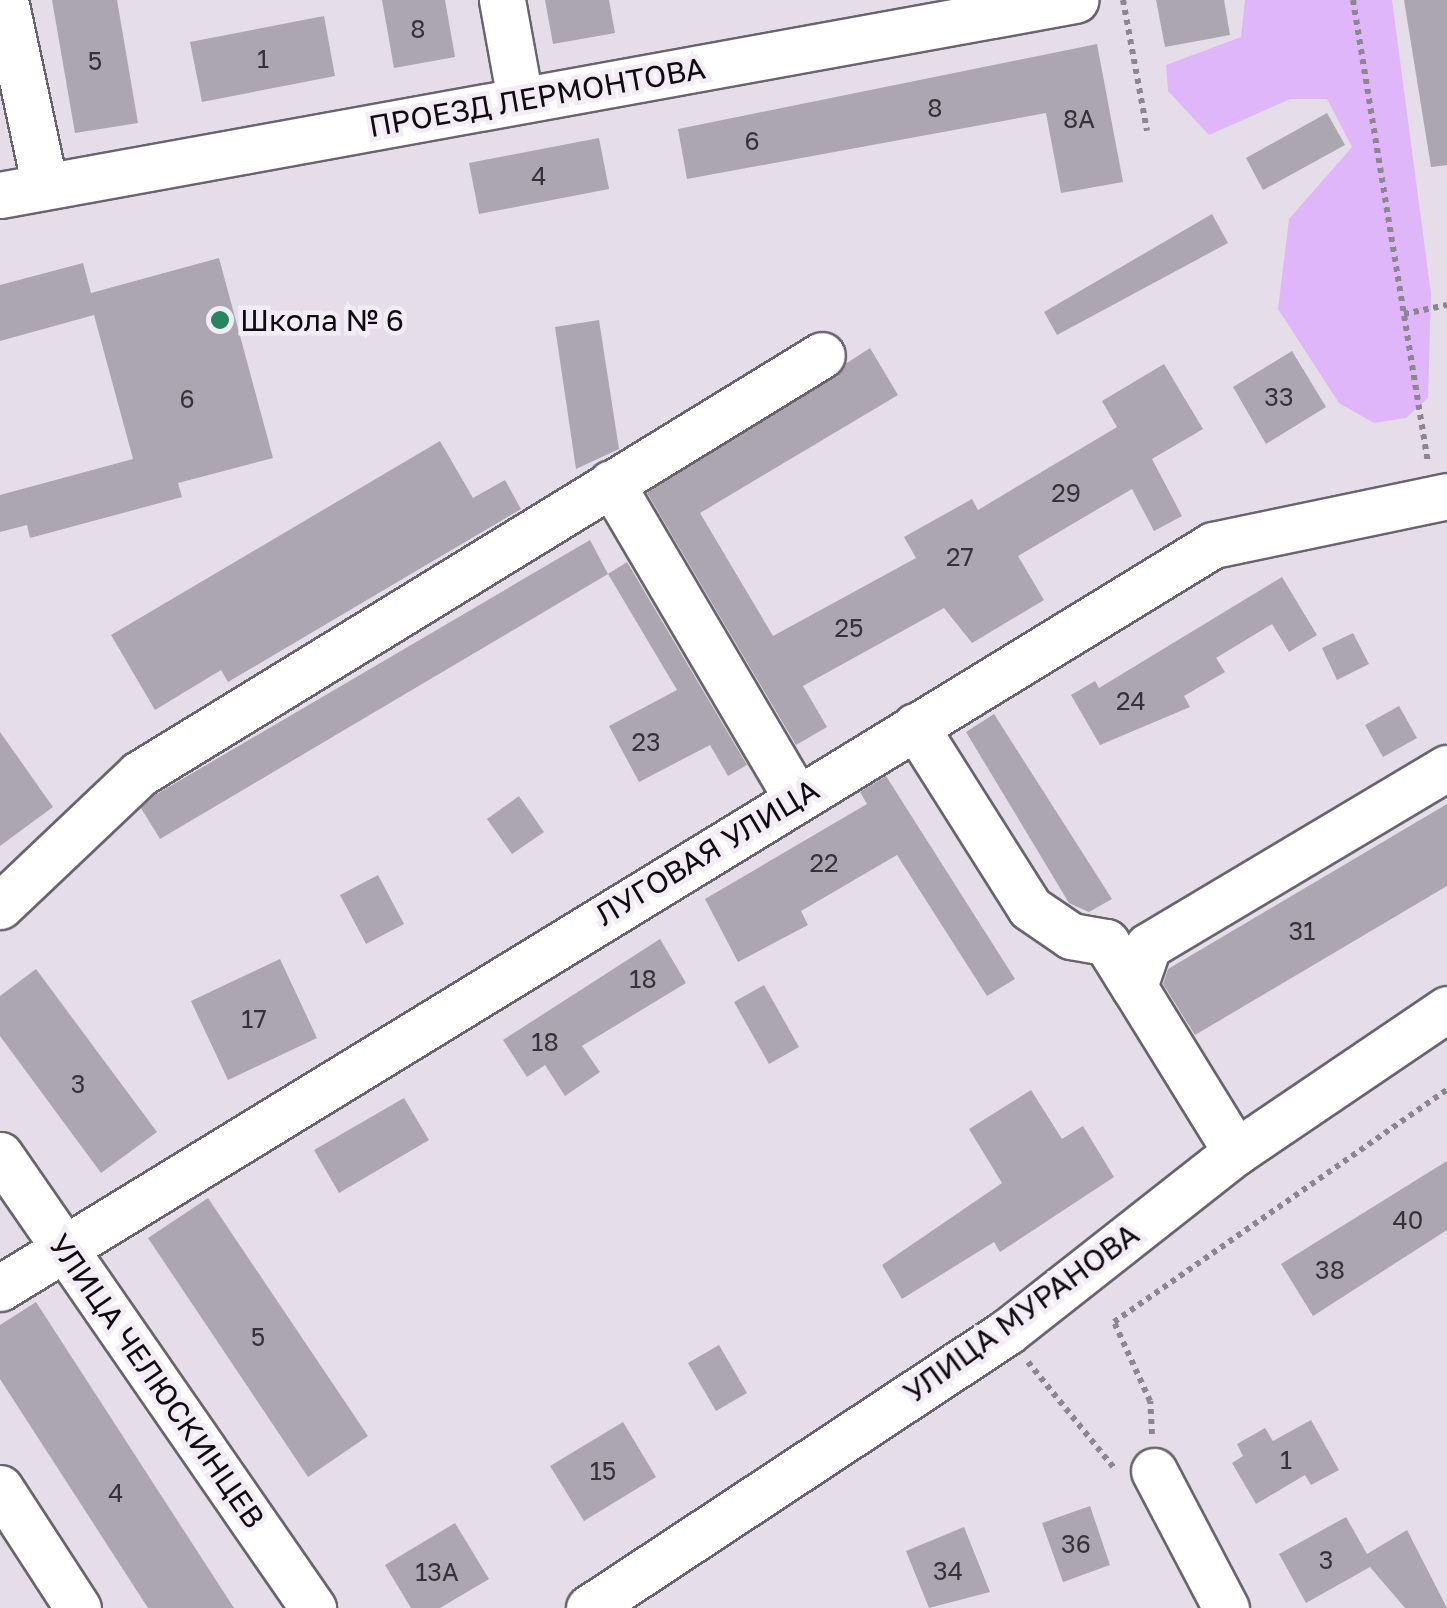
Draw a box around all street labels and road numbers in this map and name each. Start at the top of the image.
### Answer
street label: ПРОЕЗД ЛЕРМОНТОВА [366,50,708,144]
street label: ЛУГОВАЯ УЛИЦА [589,771,825,933]
street label: УЛИЦА МУРАНОВА [896,1216,1146,1410]
street label: УЛИЦА ЧЕЛЮСКИНЦЕВ [42,1227,272,1535]

